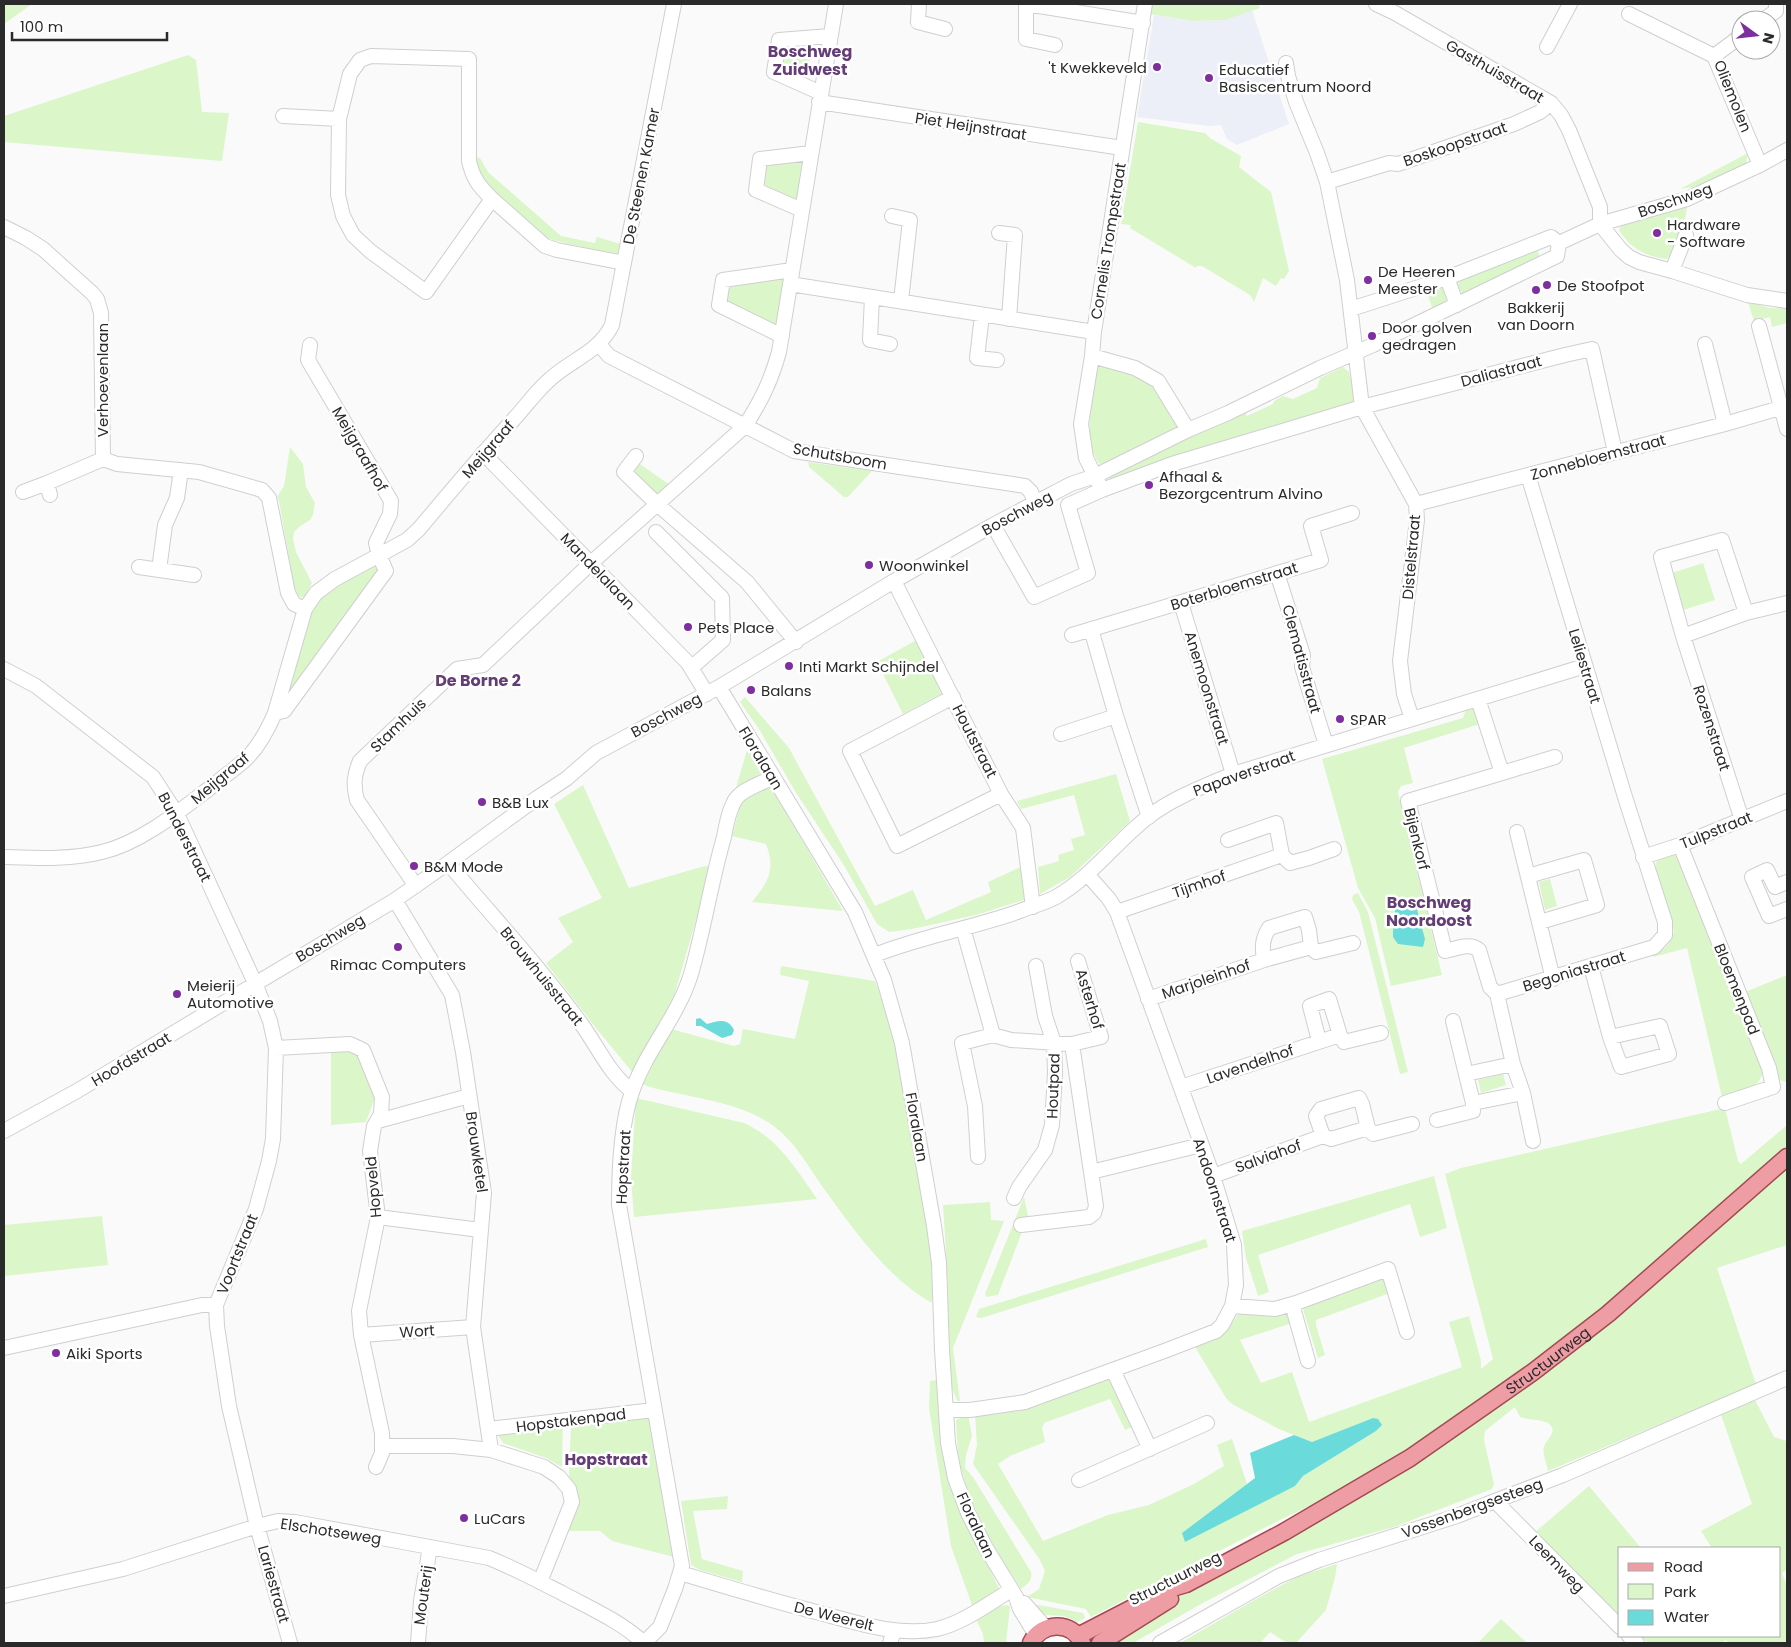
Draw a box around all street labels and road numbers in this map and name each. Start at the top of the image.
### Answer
street label: Gasthuisstraat [1442,34,1548,108]
street label: Oliemolen [1709,57,1757,135]
street label: De Steenen Kamer [617,106,665,246]
street label: Piet Heijnstraat [914,107,1028,145]
street label: Boskoopstraat [1400,116,1510,172]
street label: Cornelis Trompstraat [1085,161,1131,321]
street label: Boschweg [1635,178,1715,222]
street label: Verhoevenlaan [92,323,113,437]
street label: Daliastraat [1458,350,1544,392]
street label: Meijgraafhof [327,403,393,495]
street label: Meijgraaf [457,415,519,483]
street label: Zonnebloemstraat [1528,429,1668,485]
street label: Schutsboom [791,437,889,475]
street label: Boschweg [978,486,1056,540]
street label: Distelstraat [1397,514,1425,600]
street label: Mandelalaan [556,528,640,614]
street label: Boterbloemstraat [1168,557,1300,615]
street label: Clematisstraat [1277,602,1327,716]
street label: Leliestraat [1564,626,1606,706]
street label: Anemoonstraat [1180,629,1234,747]
street label: Rozenstraat [1688,682,1736,774]
street label: Boschweg [627,688,705,742]
street label: Stamhuis [365,693,431,757]
street label: Houtstraat [948,701,1002,781]
street label: Floralaan [734,723,788,793]
street label: Papaverstraat [1190,745,1298,801]
street label: Meijgraaf [186,747,254,809]
street label: Bunderstraat [153,789,217,885]
street label: Bijenkorf [1399,806,1435,872]
street label: Tulpstraat [1677,806,1755,854]
street label: Tijmhof [1170,865,1229,903]
street label: Boschweg [292,909,368,967]
street label: Brouwhuisstraat [496,922,588,1030]
street label: Bloemenpad [1709,940,1765,1038]
street label: Begoniastraat [1520,945,1628,997]
street label: Marjoleinhof [1159,954,1253,1004]
street label: Asterhof [1071,966,1109,1032]
street label: Hoofdstraat [87,1027,175,1091]
street label: Lavendelhof [1203,1039,1297,1089]
street label: Houtpad [1041,1053,1065,1119]
street label: Floralaan [901,1091,933,1163]
street label: Brouwketel [461,1110,493,1194]
street label: Hopstraat [611,1129,635,1205]
street label: Salviahof [1232,1134,1304,1178]
street label: Andoornstraat [1188,1135,1242,1245]
street label: Hopveld [360,1155,386,1219]
street label: Voortstraat [211,1211,263,1297]
street label: Wort [399,1319,435,1343]
street label: Structuurweg [1501,1321,1594,1399]
street label: Hopstakenpad [515,1403,627,1437]
street label: Vossenbergsesteeg [1399,1473,1545,1543]
street label: Floralaan [952,1489,1000,1561]
street label: Elschotseweg [279,1513,383,1549]
street label: Leemweg [1524,1531,1590,1597]
street label: Lariestraat [253,1543,295,1625]
street label: Structuurweg [1125,1546,1225,1610]
street label: Mouterij [408,1564,438,1626]
street label: De Weerelt [792,1596,876,1636]

